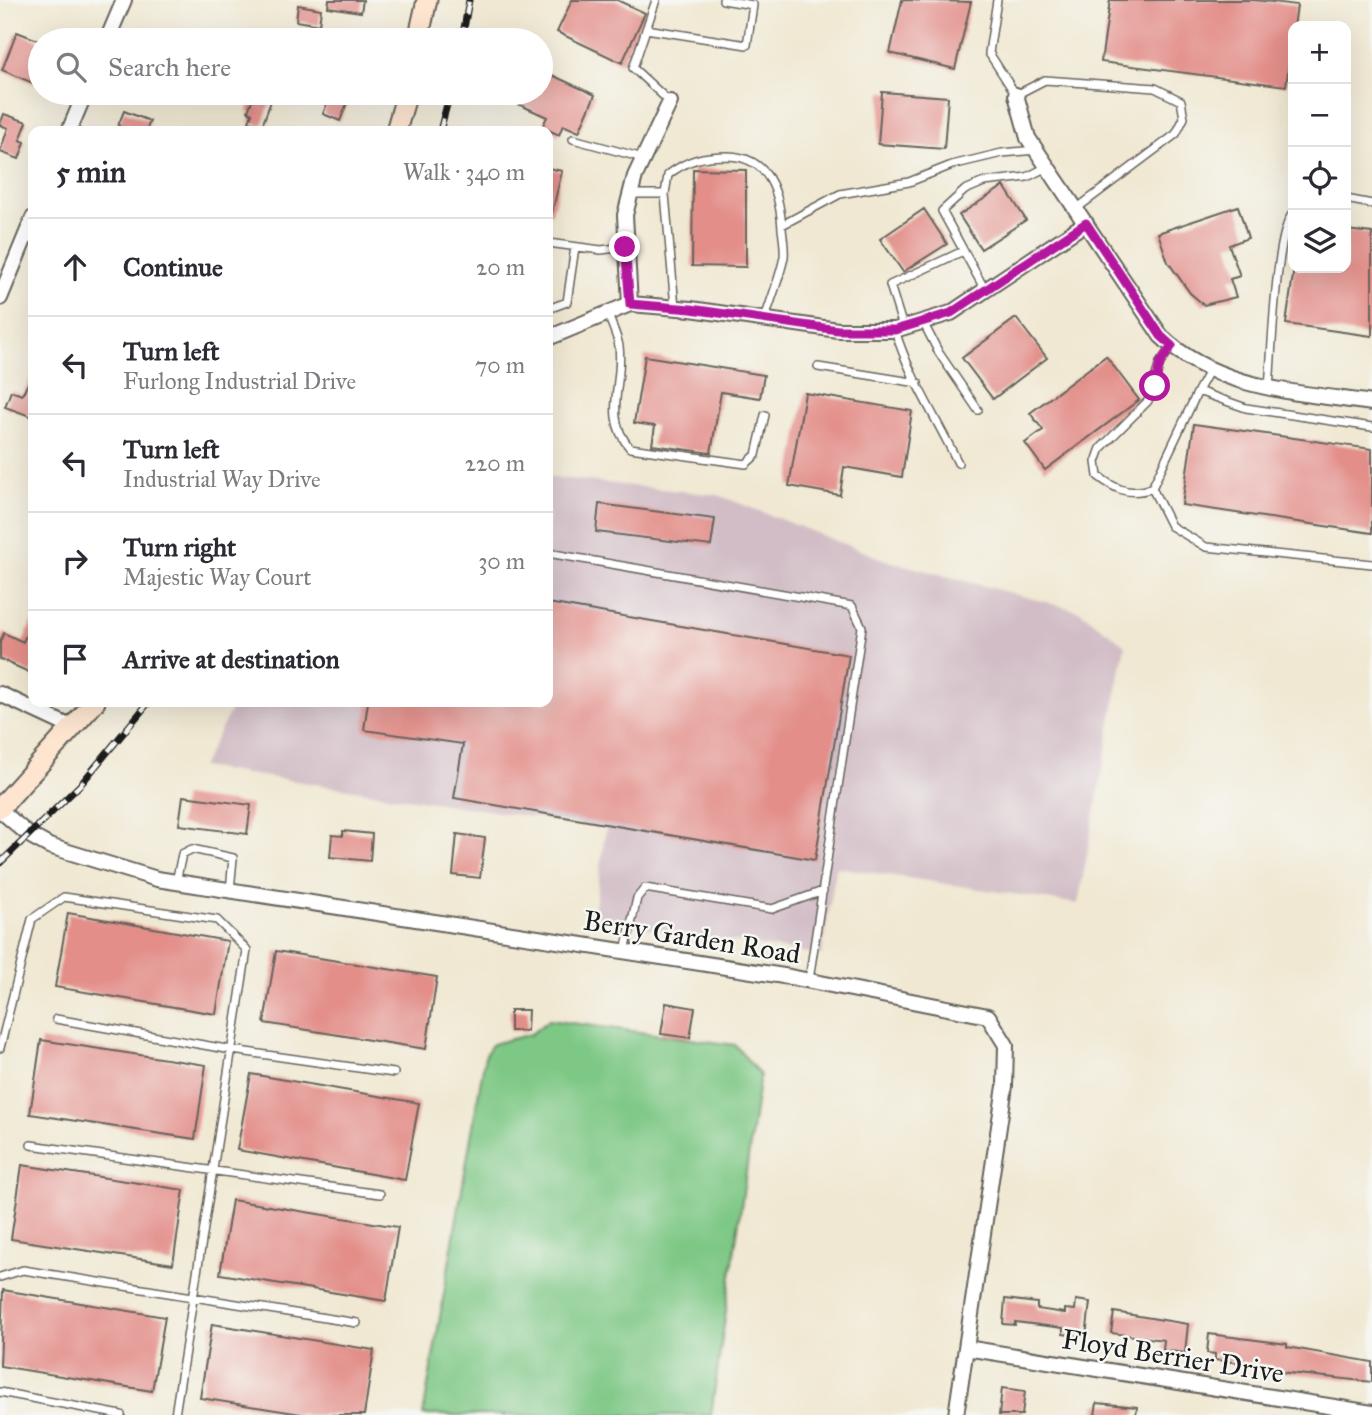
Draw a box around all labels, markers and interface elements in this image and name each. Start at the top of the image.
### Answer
map controls [1288,21,1351,273]
button: + [1288,21,1351,84]
search box [28,28,553,105]
icon: search [52,48,90,86]
text: Search here [108,51,231,83]
button: − [1288,84,1351,147]
button: locate [1288,147,1351,210]
text: 5 min [56,154,126,190]
text: Walk · 340 m [403,158,525,186]
button: layers [1288,210,1351,273]
route end [609,231,640,262]
icon: ahead [56,248,94,286]
text: Continue [123,251,223,283]
text: 20 m [476,253,525,281]
text: Turn left [123,335,219,367]
icon: left [56,346,94,384]
text: 70 m [475,351,525,379]
text: Furlong Industrial Drive [123,367,356,395]
route start [1139,370,1170,401]
text: Turn left [123,433,219,465]
icon: left [56,444,94,482]
text: 220 m [465,449,525,477]
text: Industrial Way Drive [123,465,321,493]
text: Turn right [123,531,236,563]
icon: right [56,542,94,580]
text: 30 m [478,547,525,575]
text: Majestic Way Court [123,563,311,591]
icon: arrive [56,640,94,678]
text: Arrive at destination [123,643,340,675]
street label: Berry Garden Road [581,903,803,971]
street label: Floyd Berrier Drive [1059,1321,1287,1391]

